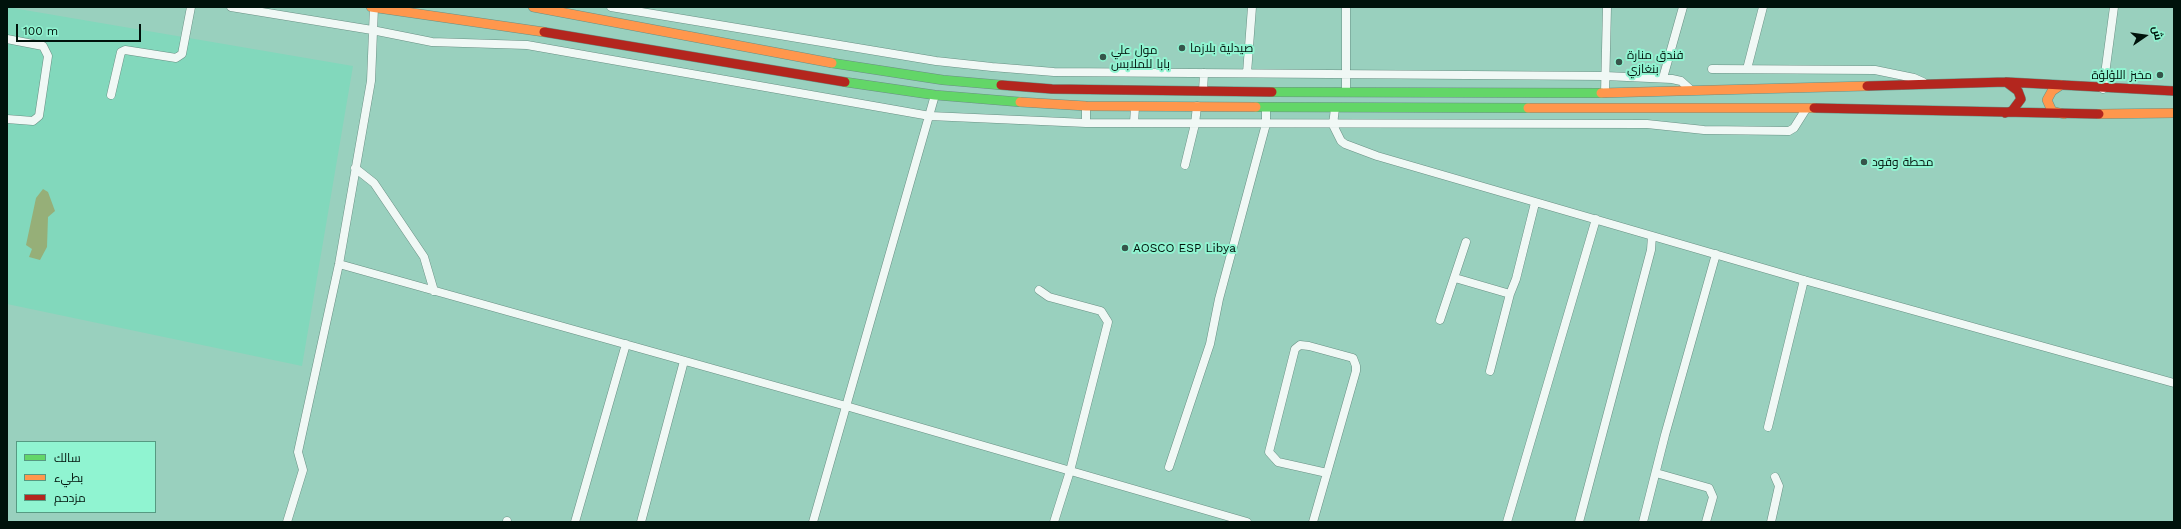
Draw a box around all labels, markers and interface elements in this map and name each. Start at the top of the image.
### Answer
scale bar [18,16,143,42]
north arrow [2125,16,2165,56]
text: 100 m [23,24,58,38]
text: ش [2149,25,2165,42]
place label: صيدلية بلازما [1190,41,1253,55]
place label: مول علي بابا للملابس [1111,43,1170,71]
marker: صيدلية بلازما [1177,43,1187,53]
place label: فندق منارة بنغازي [1627,48,1684,76]
marker: مول علي بابا للملابس [1098,52,1108,62]
marker: فندق منارة بنغازي [1614,57,1624,67]
place label: مخبز اللؤلؤة [2091,68,2152,82]
marker: مخبز اللؤلؤة [2155,70,2165,80]
place label: محطة وقود [1872,155,1934,169]
marker: محطة وقود [1859,157,1869,167]
place label: AOSCO ESP Libya [1133,241,1236,255]
marker: AOSCO ESP Libya [1120,243,1130,253]
legend [16,441,156,513]
text: سالك [54,451,81,465]
text: بطيء [54,471,83,485]
text: مزدحم [54,491,86,505]

